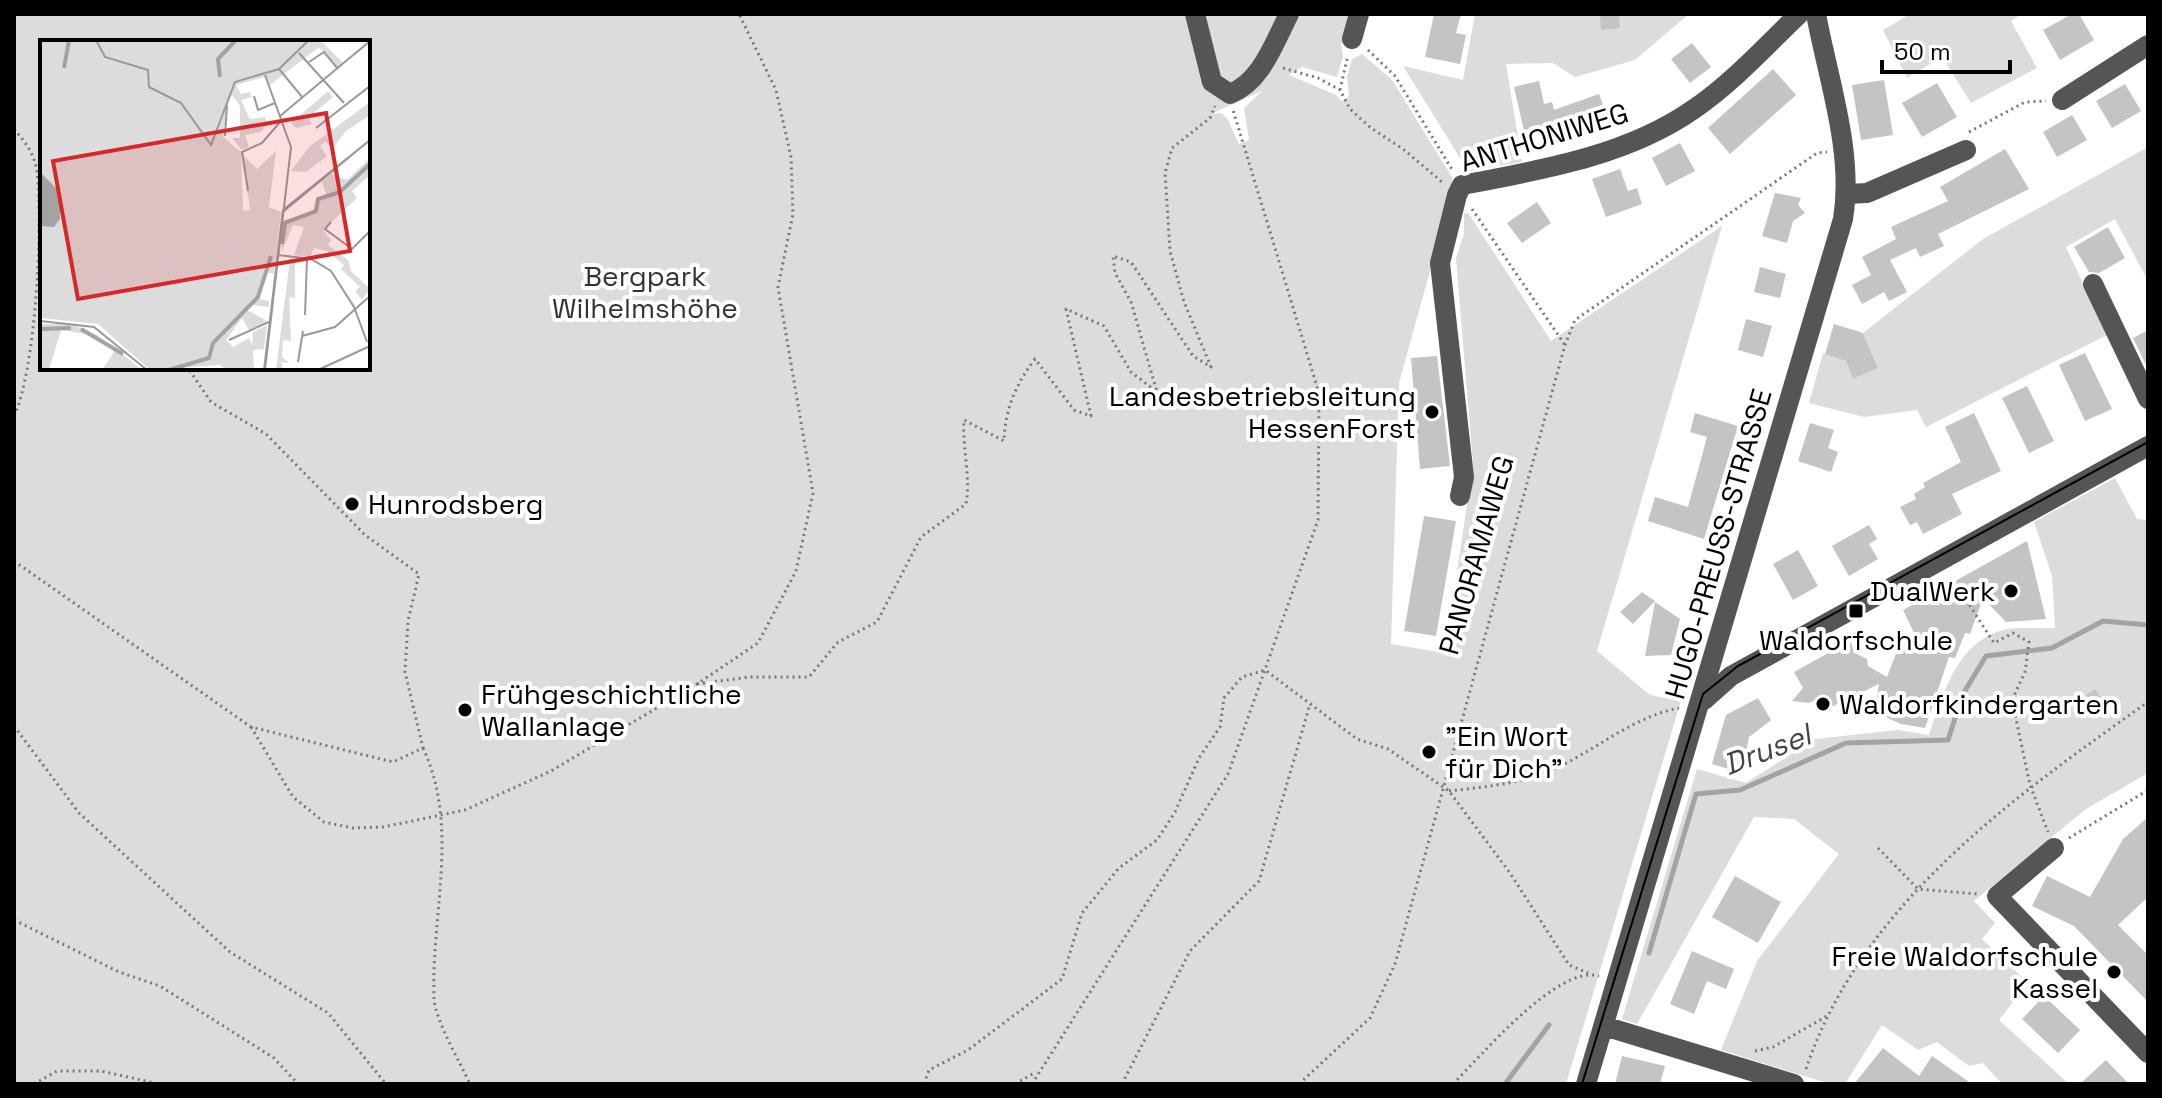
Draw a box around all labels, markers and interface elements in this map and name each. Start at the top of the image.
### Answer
scale bar [1882,24,2010,74]
text: 50 m [1894,36,1951,67]
inset map [40,40,370,370]
street label: ANTHONIWEG [1456,94,1632,180]
park label: Bergpark Wilhelmshöhe [552,258,738,326]
place label: Landesbetriebsleitung HessenForst [1109,378,1416,446]
street label: HUGO-PREUSS-STRASSE [1656,385,1780,703]
marker: Landesbetriebsleitung HessenForst [1423,403,1441,421]
street label: PANORAMAWEG [1430,451,1522,659]
place label: Hunrodsberg [368,486,543,522]
marker: Hunrodsberg [343,495,361,513]
place label: DualWerk [1870,573,1995,609]
marker: DualWerk [2002,582,2020,600]
marker: Waldorfschule [1847,602,1865,620]
place label: Waldorfschule [1759,622,1953,658]
place label: Frühgeschichtliche Wallanlage [481,676,742,744]
place label: Waldorfkindergarten [1839,686,2119,722]
marker: Waldorfkindergarten [1814,695,1832,713]
marker: Frühgeschichtliche Wallanlage [456,701,474,719]
water label: Drusel [1718,714,1819,784]
place label: "Ein Wort für Dich" [1445,718,1569,786]
marker: "Ein Wort für Dich" [1420,743,1438,761]
place label: Freie Waldorfschule Kassel [1832,938,2098,1006]
marker: Freie Waldorfschule Kassel [2105,963,2123,981]

